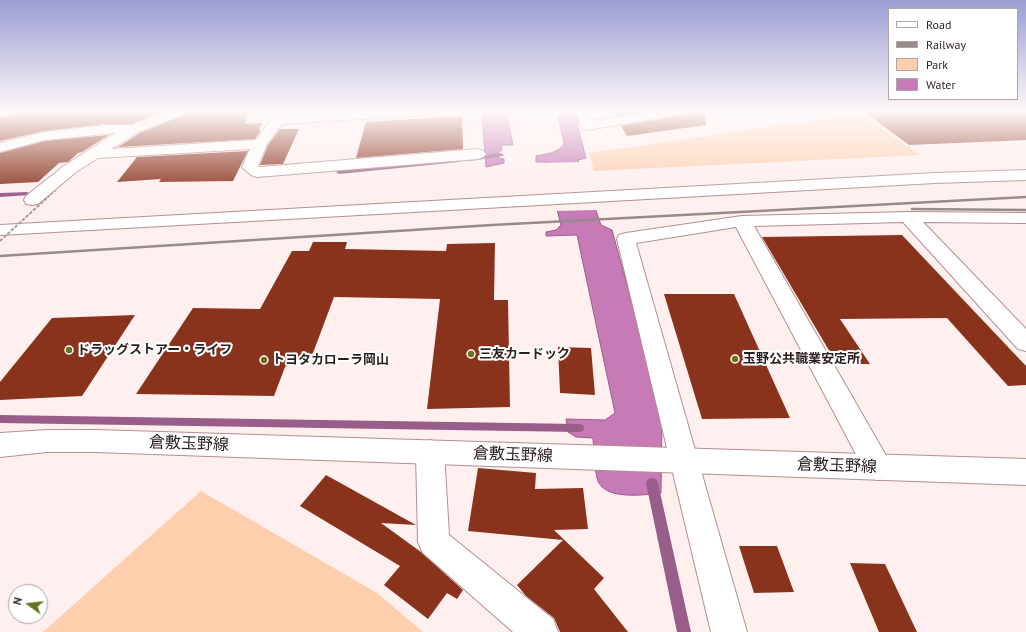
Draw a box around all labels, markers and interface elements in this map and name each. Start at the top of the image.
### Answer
legend [888,8,1018,100]
text: Road [926,17,951,32]
text: Railway [926,37,966,52]
text: Park [926,57,948,72]
text: Water [926,77,956,92]
place label: ドラッグストアー・ライフ [77,342,232,358]
marker: ドラッグストアー・ライフ [64,345,74,355]
place label: 三友カードック [479,346,570,362]
marker: 三友カードック [466,349,476,359]
place label: 玉野公共職業安定所 [743,351,860,367]
place label: トヨタカローラ岡山 [272,352,389,368]
marker: 玉野公共職業安定所 [730,354,740,364]
marker: トヨタカローラ岡山 [259,355,269,365]
street label: 倉敷玉野線 [149,433,229,455]
street label: 倉敷玉野線 [473,444,553,466]
street label: 倉敷玉野線 [797,455,877,477]
north arrow [8,584,48,624]
text: N [10,596,25,606]

